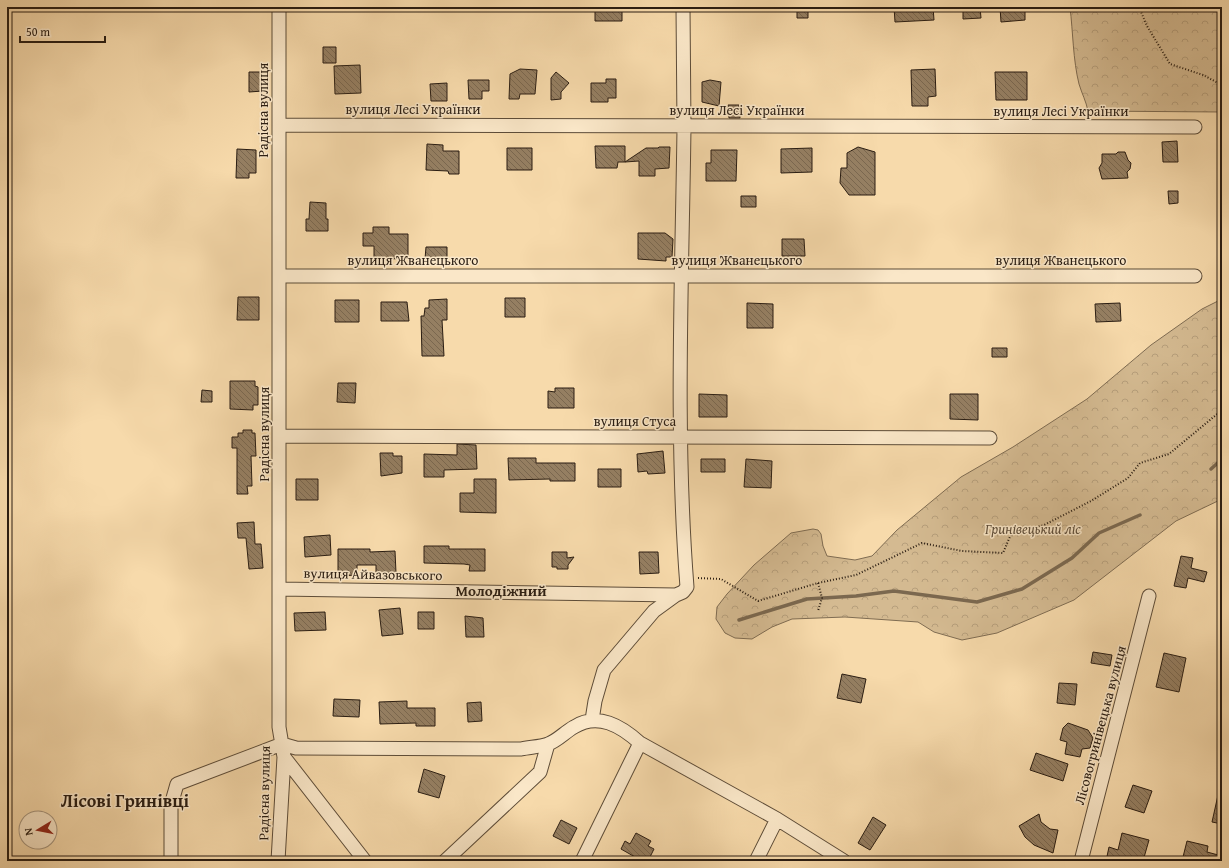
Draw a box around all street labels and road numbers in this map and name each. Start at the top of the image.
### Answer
street label: Радісна вулиця [253,63,273,157]
street label: вулиця Лесі Українки [346,99,480,119]
street label: вулиця Лесі Українки [670,100,804,120]
street label: вулиця Лесі Українки [994,101,1128,121]
street label: вулиця Жванецького [348,250,478,270]
street label: вулиця Жванецького [672,250,802,270]
street label: вулиця Жванецького [996,250,1126,270]
street label: Радісна вулиця [254,387,274,481]
street label: вулиця Стуса [594,411,677,431]
street label: вулиця Айвазовського [303,563,443,585]
street label: Лісовогринівецька вулиця [1069,643,1131,807]
street label: Радісна вулиця [253,745,275,841]

